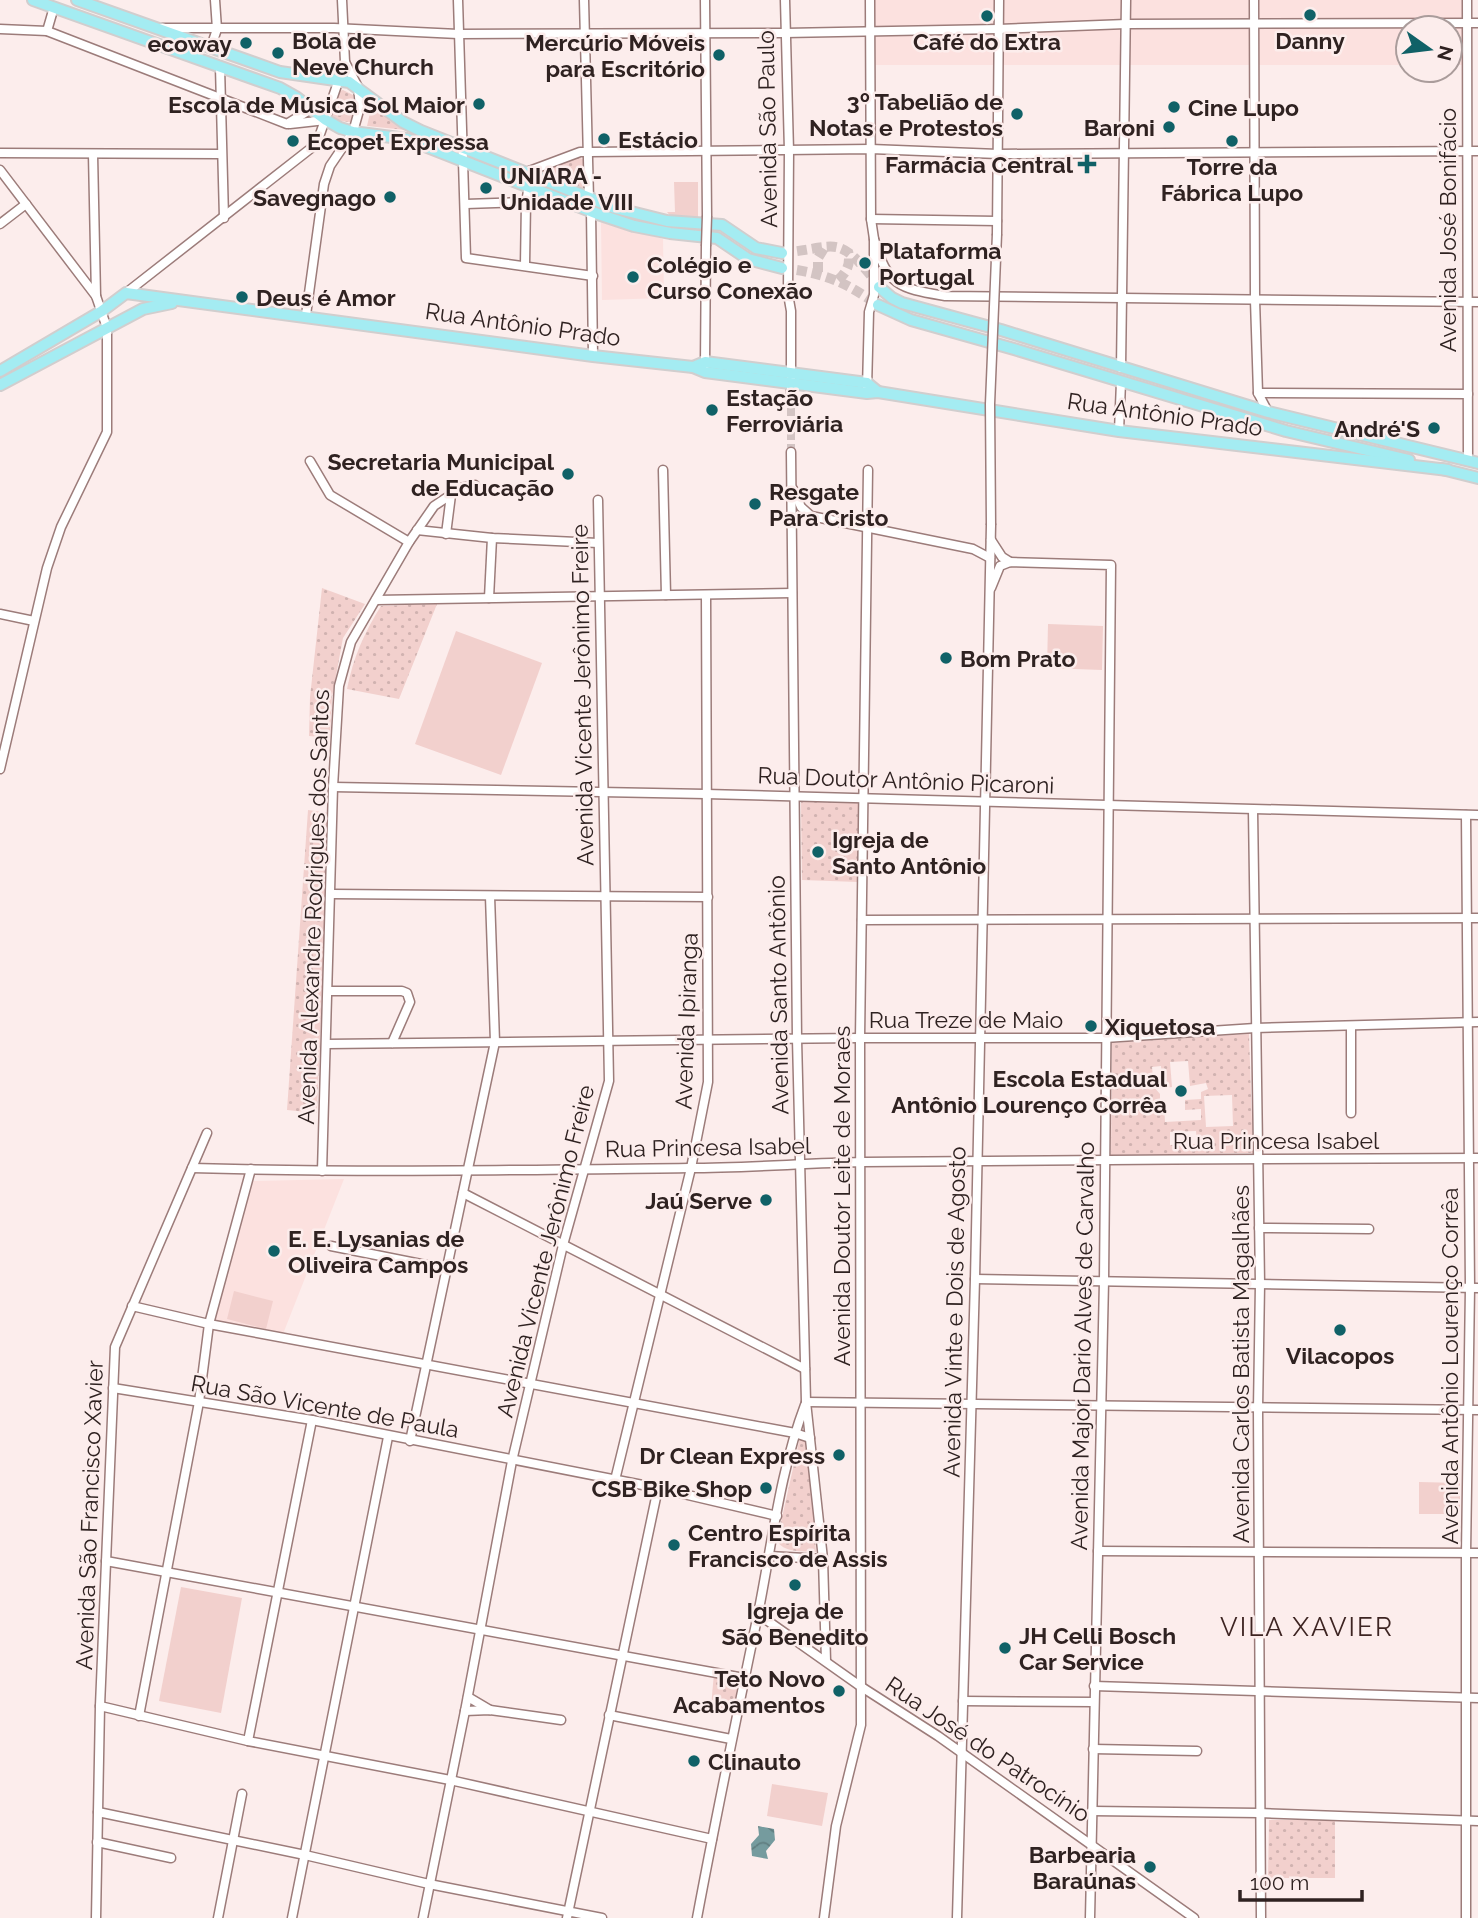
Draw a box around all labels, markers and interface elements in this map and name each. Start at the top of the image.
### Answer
marker: Danny [1302,7,1318,23]
marker: Café do Extra [979,8,995,24]
north arrow [1394,14,1464,84]
place label: Bola de Neve Church [292,27,434,80]
place label: Danny [1275,27,1345,54]
place label: Café do Extra [913,28,1061,55]
place label: Mercúrio Móveis para Escritório [525,29,705,82]
place label: ecoway [147,30,232,57]
street label: Avenida São Paulo [752,30,782,228]
marker: ecoway [238,35,254,51]
text: N [1433,43,1458,63]
marker: Bola de Neve Church [270,45,286,61]
marker: Mercúrio Móveis para Escritório [711,47,727,63]
place label: 3º Tabelião de Notas e Protestos [809,88,1003,141]
place label: Escola de Música Sol Maior [168,91,465,118]
place label: Cine Lupo [1188,94,1299,121]
marker: Escola de Música Sol Maior [471,96,487,112]
marker: Cine Lupo [1166,99,1182,115]
marker: 3º Tabelião de Notas e Protestos [1009,106,1025,122]
street label: Avenida José Bonifácio [1434,108,1461,352]
place label: Baroni [1084,114,1155,141]
marker: Baroni [1161,119,1177,135]
place label: Estácio [618,126,698,153]
place label: Ecopet Expressa [307,128,489,155]
marker: Estácio [596,131,612,147]
marker: Ecopet Expressa [285,133,301,149]
marker: Torre da Fábrica Lupo [1224,133,1240,149]
place label: Farmácia Central [885,151,1074,178]
place label: Torre da Fábrica Lupo [1161,153,1303,206]
marker: Farmácia Central [1079,156,1095,172]
place label: UNIARA - Unidade VIII [500,162,633,215]
marker: UNIARA - Unidade VIII [478,180,494,196]
place label: Savegnago [253,184,376,211]
marker: Savegnago [382,189,398,205]
place label: Plataforma Portugal [879,237,1002,290]
place label: Colégio e Curso Conexão [647,251,813,304]
marker: Plataforma Portugal [857,255,873,271]
marker: Colégio e Curso Conexão [625,269,641,285]
place label: Deus é Amor [256,284,396,311]
marker: Deus é Amor [234,289,250,305]
street label: Rua Antônio Prado [424,297,622,351]
place label: Estação Ferroviária [726,384,843,437]
street label: Rua Antônio Prado [1066,387,1264,441]
marker: Estação Ferroviária [704,402,720,418]
place label: André'S [1334,415,1420,442]
marker: André'S [1426,420,1442,436]
place label: Secretaria Municipal de Educação [327,448,555,501]
marker: Secretaria Municipal de Educação [560,466,576,482]
place label: Resgate Para Cristo [769,478,888,531]
marker: Resgate Para Cristo [747,496,763,512]
street label: Avenida Vicente Jerônimo Freire [566,524,598,866]
place label: Bom Prato [960,645,1075,672]
marker: Bom Prato [938,650,954,666]
street label: Avenida Alexandre Rodrigues dos Santos [292,689,334,1125]
street label: Rua Doutor Antônio Picaroni [757,761,1055,799]
place label: Igreja de Santo Antônio [832,826,986,879]
marker: Igreja de Santo Antônio [810,844,826,860]
street label: Avenida Santo Antônio [762,875,794,1115]
street label: Avenida Ipiranga [669,932,703,1110]
street label: Rua Treze de Maio [869,1006,1063,1033]
place label: Xiquetosa [1104,1013,1215,1040]
marker: Xiquetosa [1083,1018,1099,1034]
street label: Avenida Doutor Leite de Moraes [828,1026,855,1366]
place label: Escola Estadual Antônio Lourenço Corrêa [891,1065,1168,1118]
street label: Avenida Vicente Jerônimo Freire [491,1082,599,1420]
marker: Escola Estadual Antônio Lourenço Corrêa [1173,1083,1189,1099]
street label: Rua Princesa Isabel [1173,1127,1380,1154]
street label: Rua Princesa Isabel [605,1132,812,1162]
street label: Avenida Major Dario Alves de Carvalho [1065,1142,1099,1550]
street label: Avenida Vinte e Dois de Agosto [938,1146,970,1478]
street label: Avenida Carlos Batista Magalhães [1227,1185,1254,1543]
place label: Jaú Serve [645,1187,752,1214]
street label: Avenida Antônio Lourenço Corrêa [1436,1187,1463,1545]
marker: Jaú Serve [758,1192,774,1208]
place label: E. E. Lysanias de Oliveira Campos [288,1225,468,1278]
marker: E. E. Lysanias de Oliveira Campos [266,1243,282,1259]
marker: Vilacopos [1332,1322,1348,1338]
place label: Vilacopos [1286,1342,1394,1369]
street label: Avenida São Francisco Xavier [70,1360,108,1670]
street label: Rua São Vicente de Paula [189,1369,461,1443]
place label: Dr Clean Express [639,1442,825,1469]
marker: Dr Clean Express [831,1447,847,1463]
place label: CSB Bike Shop [591,1475,752,1502]
marker: CSB Bike Shop [758,1480,774,1496]
place label: Centro Espírita Francisco de Assis [688,1519,888,1572]
marker: Centro Espírita Francisco de Assis [666,1537,682,1553]
marker: Igreja de São Benedito [787,1577,803,1593]
place label: Igreja de São Benedito [721,1597,869,1650]
district label: VILA XAVIER [1220,1612,1394,1642]
place label: JH Celli Bosch Car Service [1019,1622,1176,1675]
marker: JH Celli Bosch Car Service [997,1640,1013,1656]
place label: Teto Novo Acabamentos [673,1665,825,1718]
street label: Rua José do Patrocínio [881,1671,1095,1827]
marker: Teto Novo Acabamentos [831,1683,847,1699]
place label: Clinauto [708,1748,801,1775]
marker: Clinauto [686,1753,702,1769]
place label: Barbearia Baraúnas [1029,1841,1136,1894]
scale bar [1240,1858,1362,1902]
marker: Barbearia Baraúnas [1142,1859,1158,1875]
text: 100 m [1250,1870,1309,1895]

